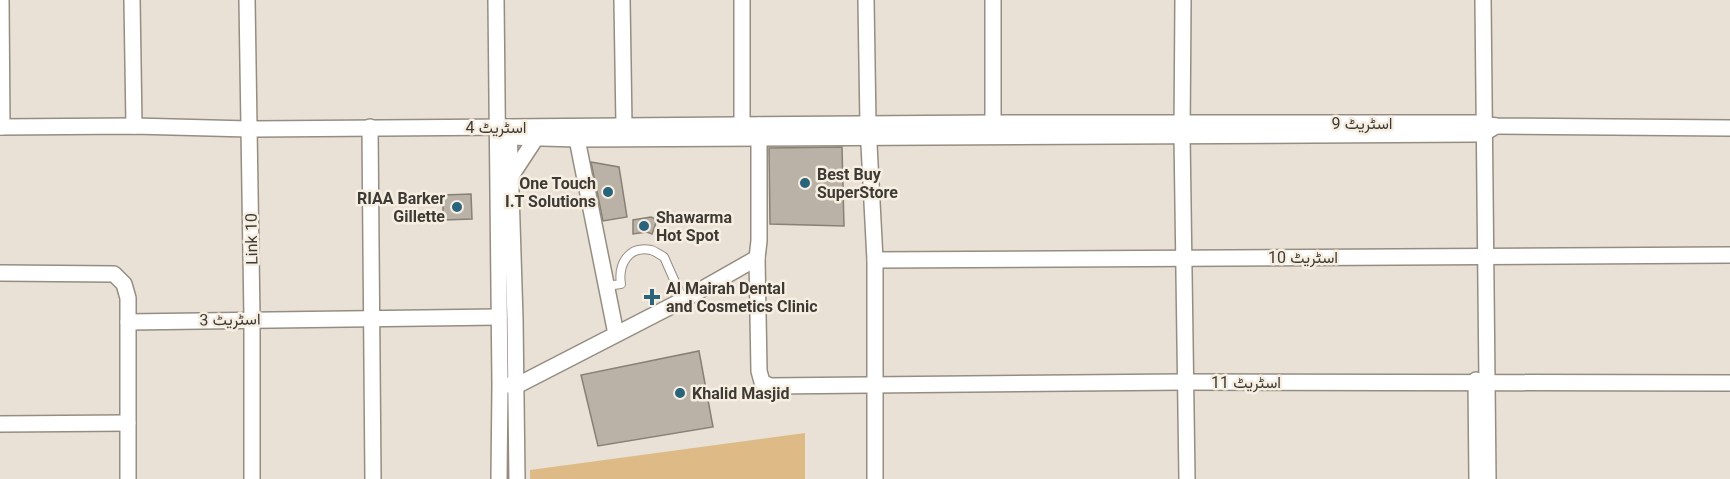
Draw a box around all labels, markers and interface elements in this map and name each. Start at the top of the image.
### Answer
street label: اسٹریٹ 9 [1331,113,1393,138]
street label: اسٹریٹ 4 [465,117,527,142]
place label: Best Buy SuperStore [817,164,898,207]
place label: One Touch I.T Solutions [505,173,596,216]
marker: Best Buy SuperStore [798,176,812,190]
marker: One Touch I.T Solutions [601,185,615,199]
place label: RIAA Barker Gillette [357,188,445,231]
marker: RIAA Barker Gillette [450,200,464,214]
place label: Shawarma Hot Spot [656,207,732,250]
street label: Link 10 [241,213,266,265]
marker: Shawarma Hot Spot [637,219,651,233]
street label: اسٹریٹ 10 [1268,247,1338,272]
place label: Al Mairah Dental and Cosmetics Clinic [666,278,818,321]
marker: Al Mairah Dental and Cosmetics Clinic [643,288,661,306]
street label: اسٹریٹ 3 [199,308,261,335]
street label: اسٹریٹ 11 [1211,372,1281,397]
place label: Khalid Masjid [692,383,789,408]
marker: Khalid Masjid [673,386,687,400]

